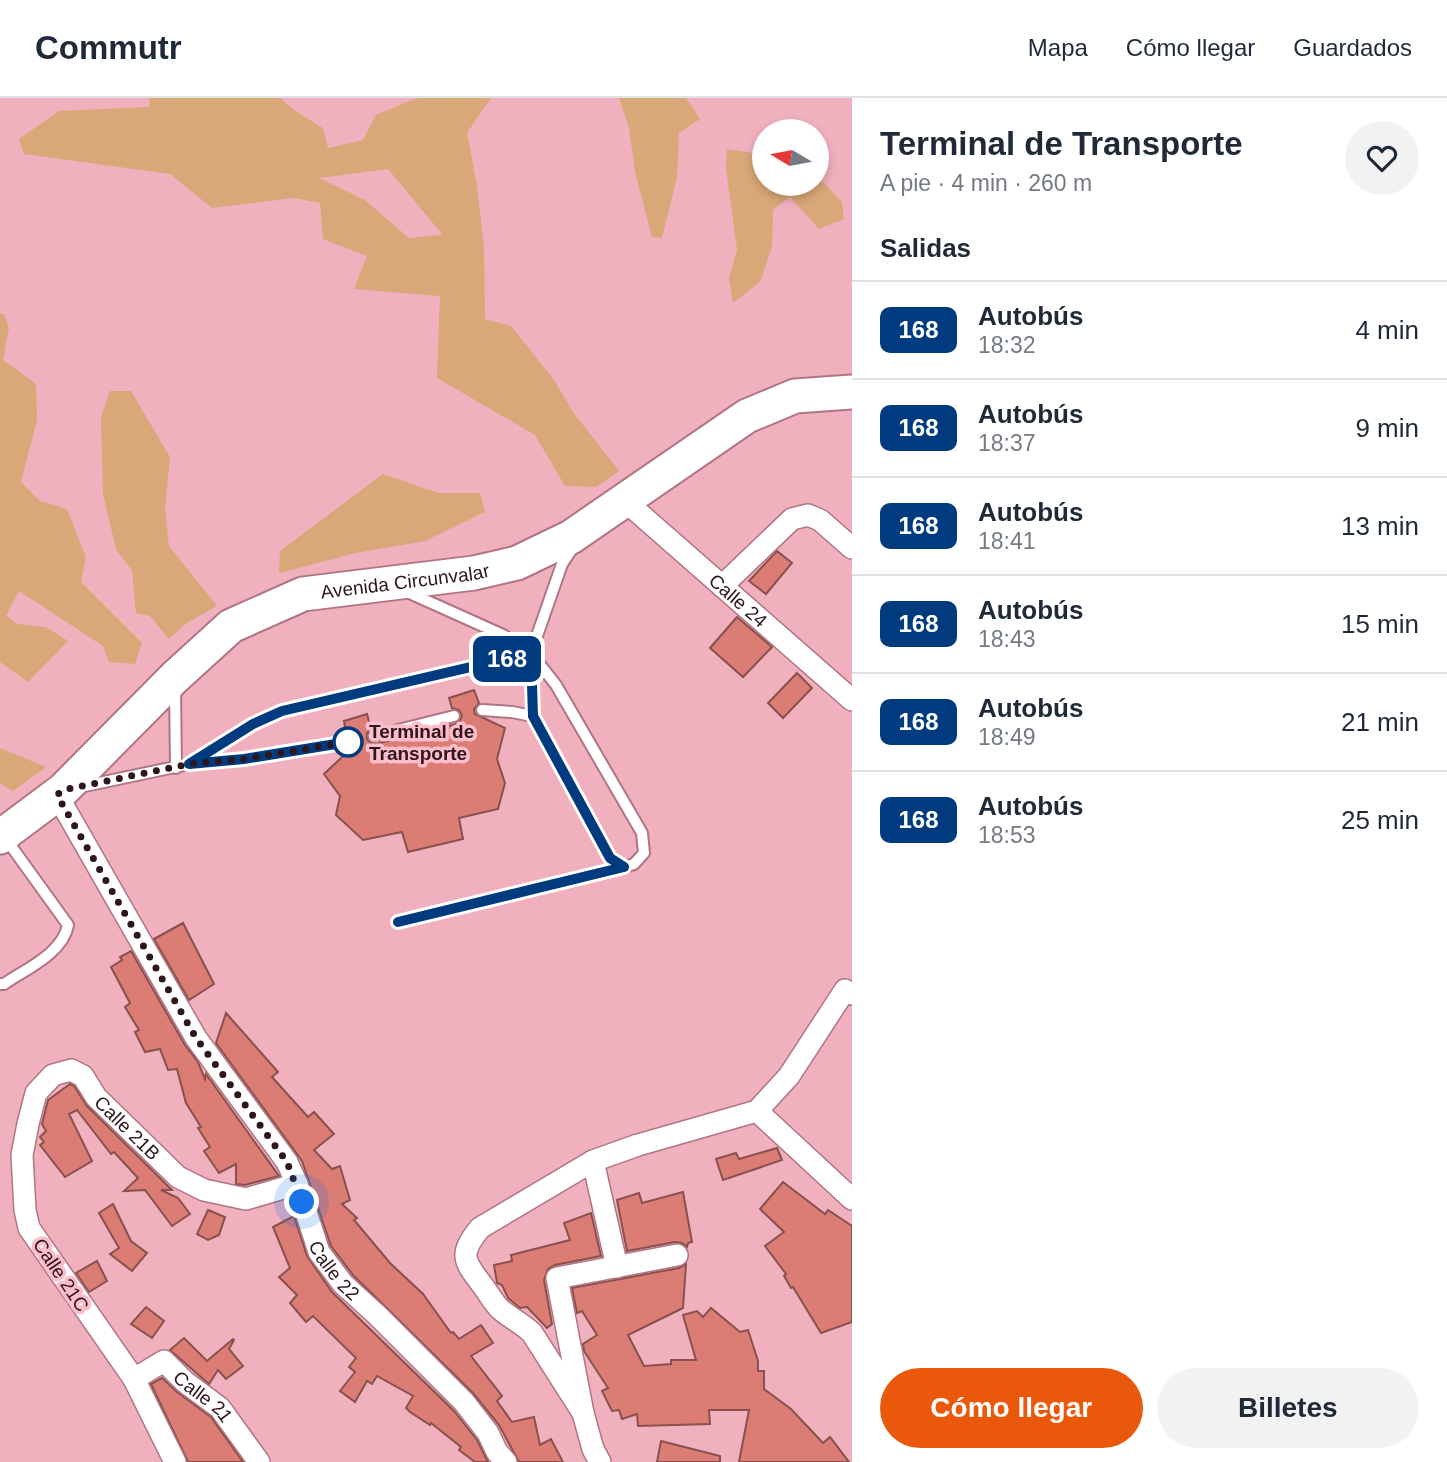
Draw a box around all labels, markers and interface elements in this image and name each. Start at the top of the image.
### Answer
text: Commutr [35,29,182,66]
text: Mapa [1028,34,1088,61]
text: Cómo llegar [1126,34,1255,61]
text: Guardados [1293,34,1412,61]
north arrow [752,119,830,196]
map controls [752,119,829,196]
button: heart [1345,121,1419,195]
text: Terminal de Transporte [880,125,1242,162]
text: A pie · 4 min · 260 m [880,170,1092,196]
text: Salidas [880,233,971,263]
text: Autobús [978,301,1083,331]
text: 4 min [1355,315,1419,345]
text: 168 [898,316,939,343]
text: 18:32 [978,332,1036,358]
text: Autobús [978,399,1083,429]
text: 9 min [1355,413,1419,443]
text: 168 [898,414,939,441]
text: 18:37 [978,430,1036,456]
text: Autobús [978,497,1083,527]
text: 13 min [1341,511,1419,541]
text: 168 [898,512,939,539]
text: 18:41 [978,528,1036,554]
street label: Avenida Circunvalar [319,559,492,602]
street label: Calle 24 [705,569,772,631]
text: Autobús [978,595,1083,625]
text: 15 min [1341,609,1419,639]
text: 168 [898,610,939,637]
text: 18:43 [978,626,1036,652]
line badge: 168 [467,636,547,682]
text: 168 [487,645,527,672]
text: Autobús [978,693,1083,723]
text: 21 min [1341,707,1419,737]
text: 168 [898,708,939,735]
place label: Terminal de Transporte [369,721,474,764]
text: 18:49 [978,724,1036,750]
marker: Terminal de Transporte [333,727,363,757]
text: Autobús [978,791,1083,821]
text: 25 min [1341,805,1419,835]
text: 168 [898,806,939,833]
text: 18:53 [978,822,1036,848]
street label: Calle 21B [91,1091,164,1164]
your location [284,1184,319,1219]
street label: Calle 21C [29,1235,93,1315]
street label: Calle 22 [306,1238,364,1304]
street label: Calle 21 [169,1366,237,1426]
button: Cómo llegar [880,1368,1143,1448]
button: Billetes [1157,1368,1419,1448]

